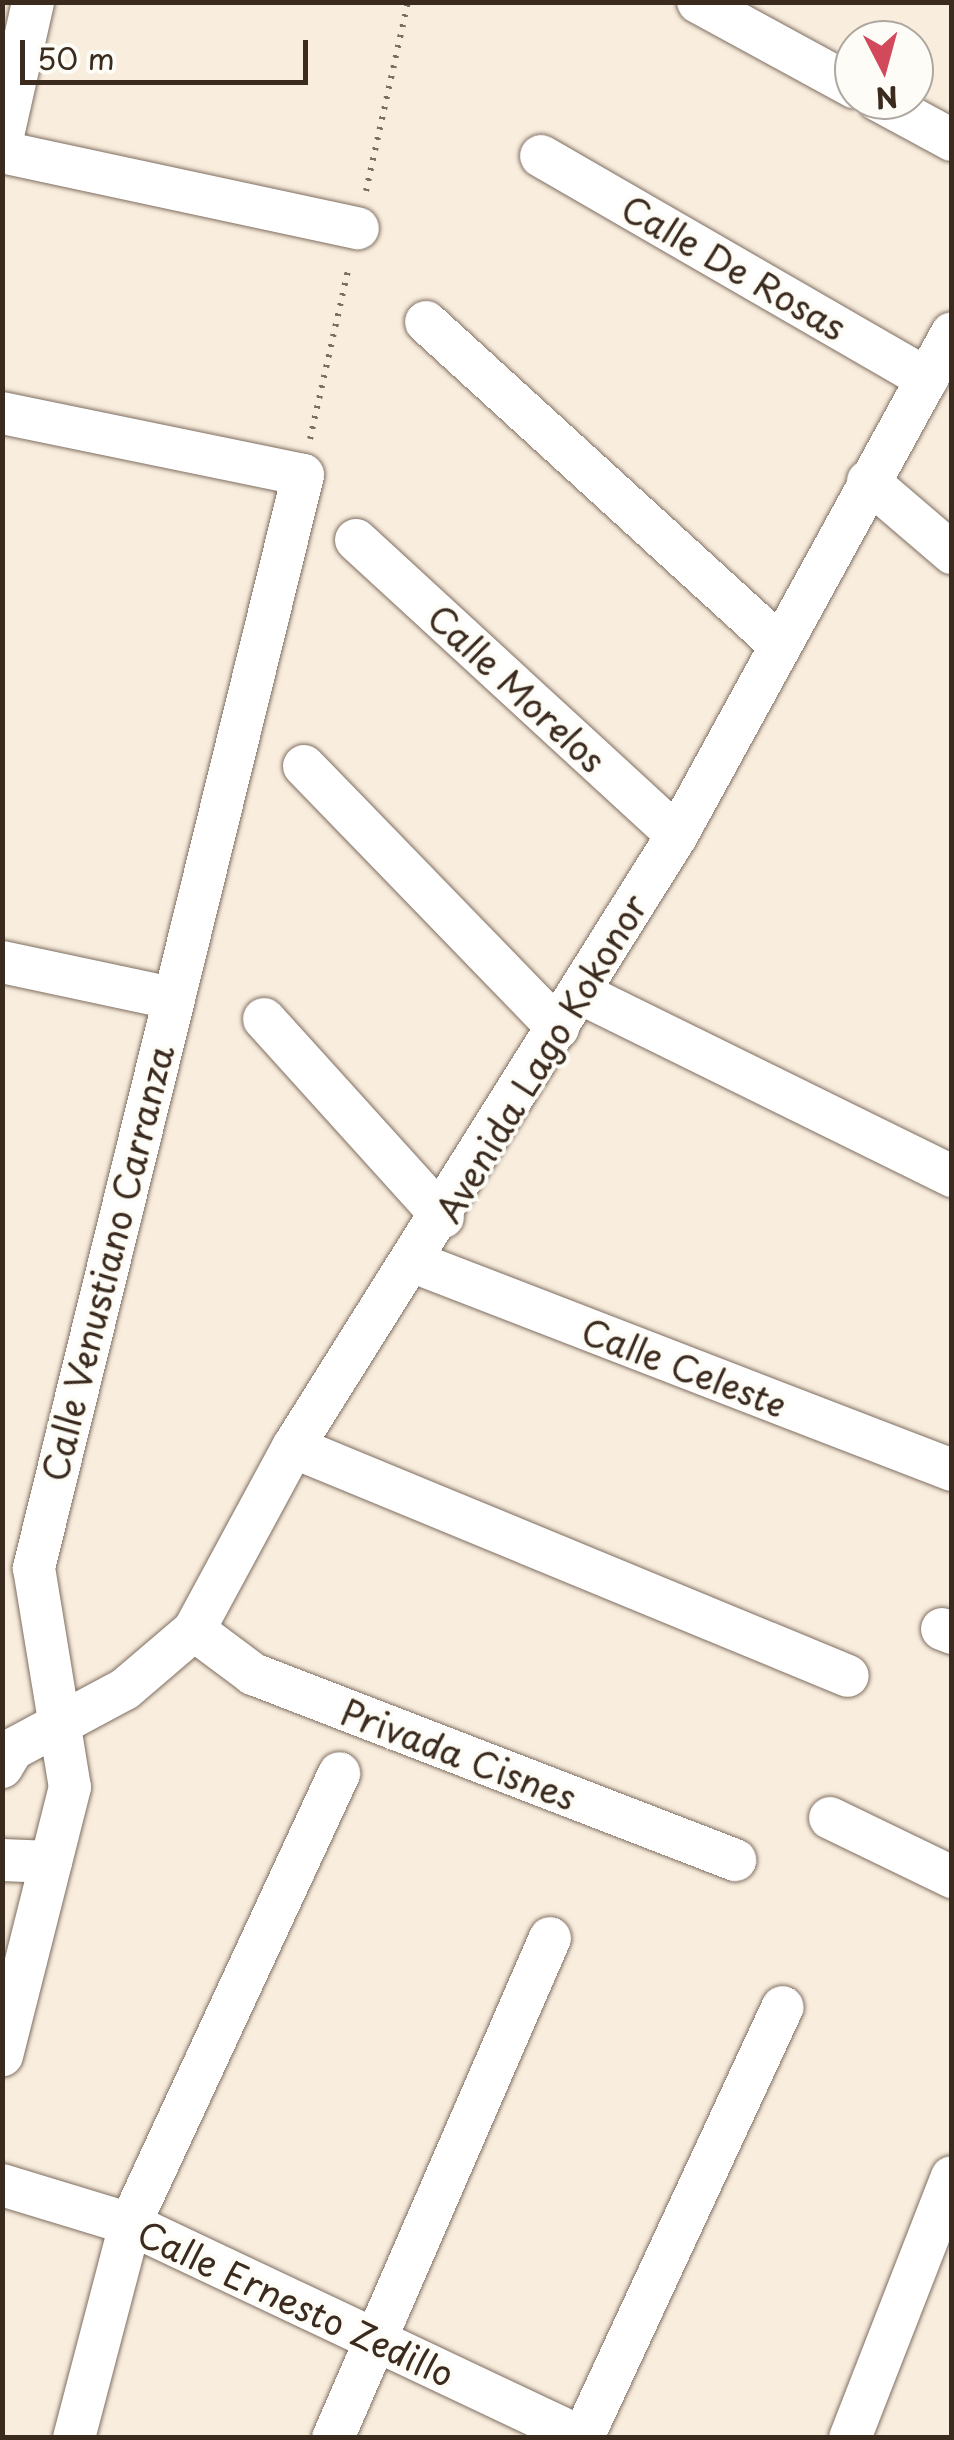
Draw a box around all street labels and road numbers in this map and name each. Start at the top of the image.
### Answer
street label: Calle De Rosas [615,186,853,348]
street label: Calle Morelos [418,594,616,782]
street label: Avenida Lago Kokonor [427,887,655,1229]
street label: Calle Venustiano Carranza [32,1039,182,1487]
street label: Calle Celeste [575,1309,793,1425]
street label: Privada Cisnes [336,1690,582,1818]
street label: Calle Ernesto Zedillo [131,2211,461,2395]

